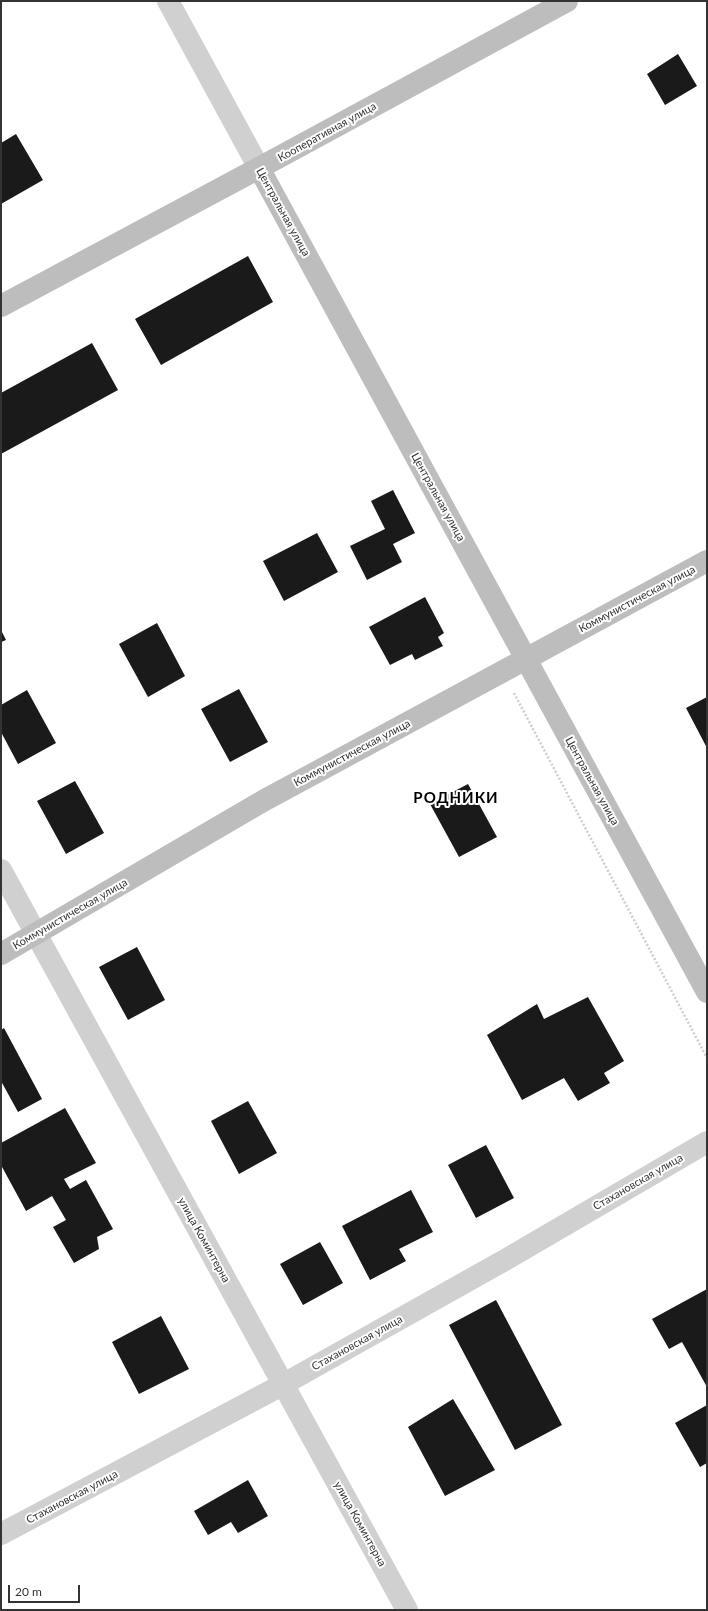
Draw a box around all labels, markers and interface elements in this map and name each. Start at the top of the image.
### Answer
street label: Кооперативная улица [276,100,378,164]
street label: Центральная улица [253,165,313,259]
street label: Центральная улица [408,450,468,544]
street label: Коммунистическая улица [576,563,698,635]
street label: Коммунистическая улица [291,717,413,789]
street label: Центральная улица [562,734,622,828]
district label: РОДНИКИ [413,789,499,807]
street label: Коммунистическая улица [10,876,130,952]
street label: Стахановская улица [591,1151,685,1213]
street label: улица Коминтерна [175,1195,233,1285]
street label: Стахановская улица [309,1313,405,1373]
street label: Стахановская улица [24,1467,120,1527]
street label: улица Коминтерна [331,1479,389,1569]
scale bar [10,1577,82,1603]
text: 20 m [15,1584,42,1599]

